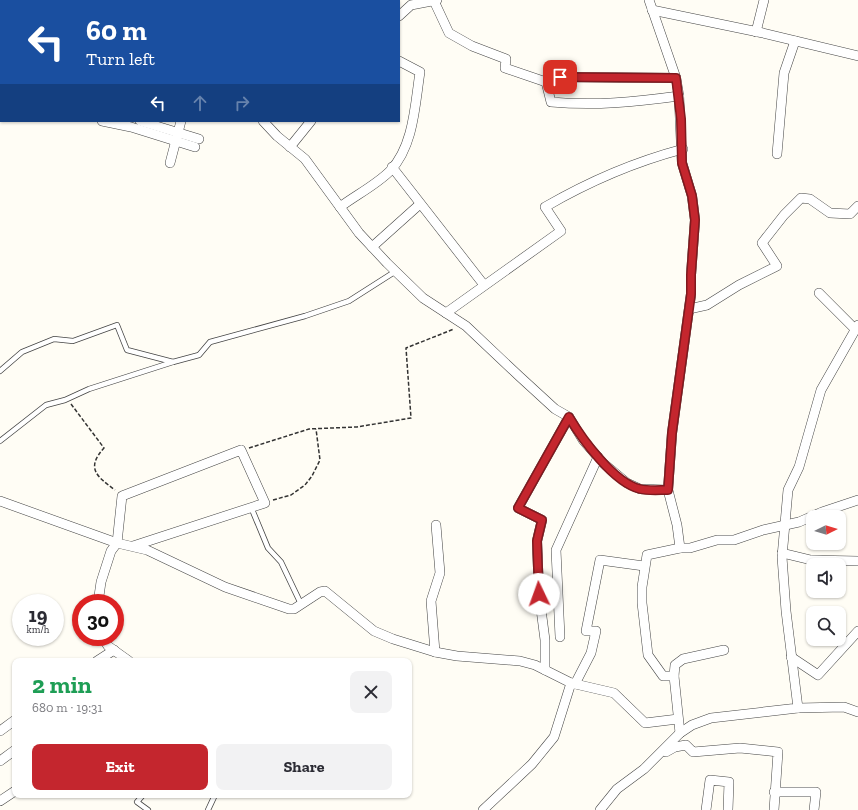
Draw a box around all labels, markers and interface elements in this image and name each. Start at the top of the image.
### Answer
text: 60 m [86,14,147,47]
icon: left [20,16,72,68]
text: Turn left [86,48,155,70]
pin [543,60,577,94]
icon: arrive [549,66,571,88]
icon: left [147,92,169,114]
icon: ahead [189,92,211,114]
icon: right [231,92,253,114]
north arrow [806,510,846,550]
map controls [806,510,846,646]
button: sound [806,558,846,598]
position arrow [518,573,560,615]
speed limit sign: 30 [72,594,124,646]
text: 19 [29,603,47,627]
button: search [806,606,846,646]
text: km/h [27,624,49,636]
text: 2 min [32,670,92,699]
button: close [350,671,392,713]
text: 680 m · 19:31 [32,700,103,715]
button: Exit [32,744,208,790]
button: Share [216,744,392,790]

